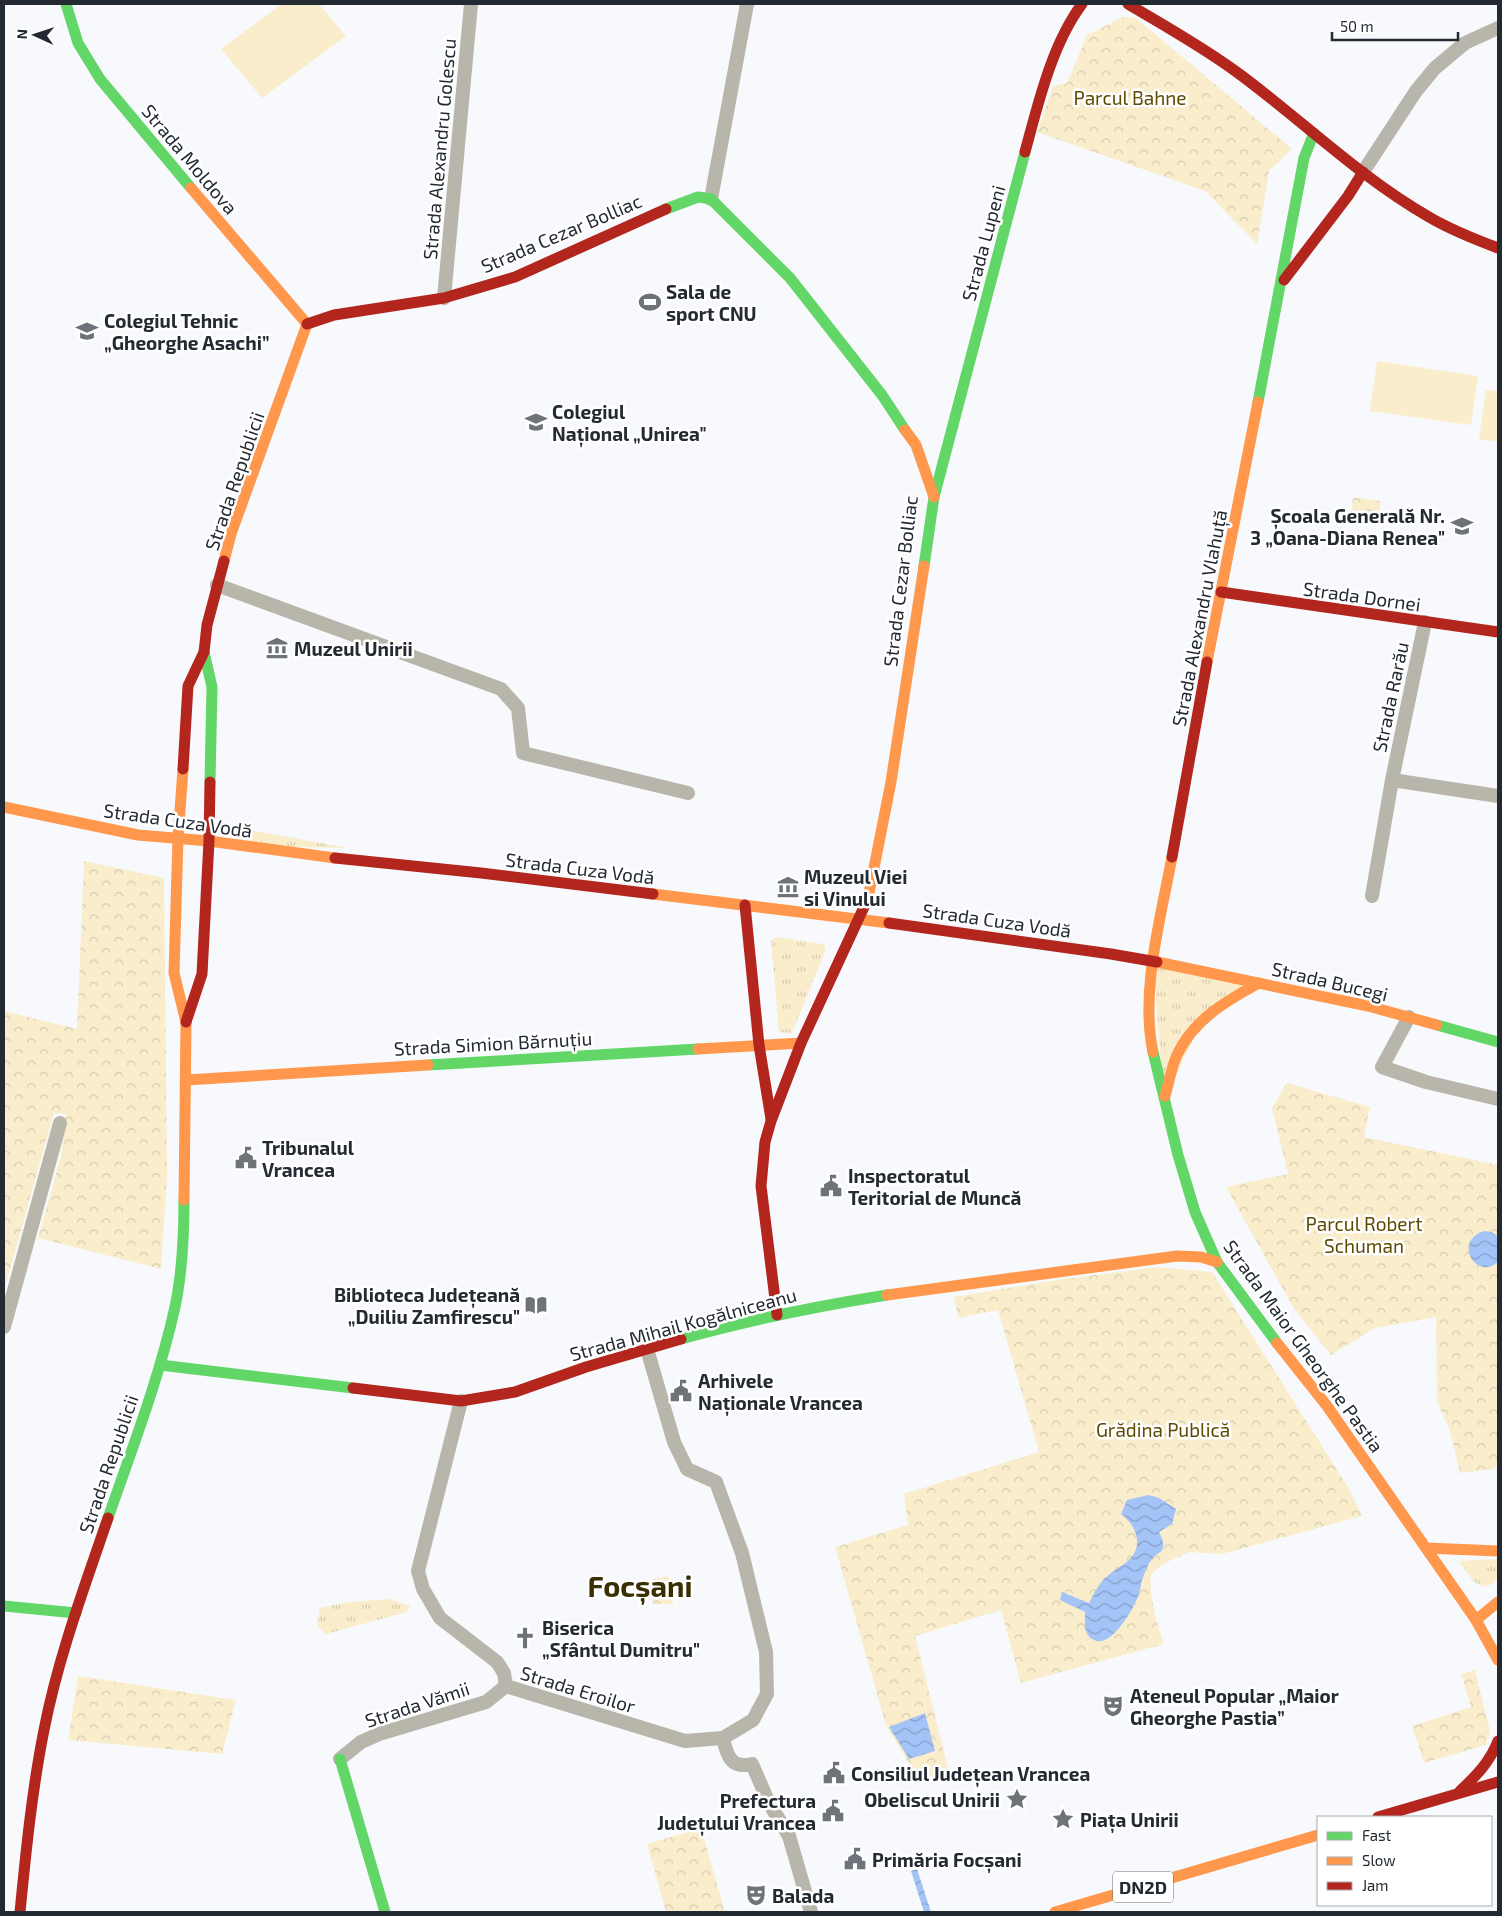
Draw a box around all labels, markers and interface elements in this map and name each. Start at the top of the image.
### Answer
north arrow [10,10,60,60]
scale bar [1332,10,1458,42]
text: 50 m [1340,17,1374,35]
text: N [13,29,30,40]
street label: Strada Alexandru Golescu [418,37,460,261]
park label: Parcul Bahne [1074,86,1186,109]
street label: Strada Moldova [137,99,243,219]
street label: Strada Lupeni [956,183,1010,303]
street label: Strada Cezar Bolliac [477,189,645,277]
place label: Sala de sport CNU [666,280,757,325]
sports icon: Sala de sport CNU [637,289,663,315]
place label: Colegiul Tehnic „Gheorghe Asachi” [104,309,269,354]
school or university icon: Colegiul Tehnic „Gheorghe Asachi” [74,318,100,344]
place label: Colegiul Național „Unirea" [552,400,707,448]
street label: Strada Republicii [200,409,268,553]
school or university icon: Colegiul Național „Unirea" [523,409,549,435]
street label: Strada Cezar Bolliac [878,494,922,668]
place label: Școala Generală Nr. 3 „Oana-Diana Renea" [1250,504,1445,549]
street label: Strada Alexandru Vlahuță [1167,508,1233,729]
school or university icon: Școala Generală Nr. 3 „Oana-Diana Renea" [1449,513,1475,539]
street label: Strada Dornei [1302,576,1422,616]
museum icon: Muzeul Unirii [264,635,290,661]
place label: Muzeul Unirii [294,637,413,660]
street label: Strada Rarău [1367,640,1413,754]
street label: Strada Cuza Vodă [102,798,254,842]
street label: Strada Cuza Vodă [504,847,656,889]
place label: Muzeul Viei si Vinului [804,865,907,910]
museum icon: Muzeul Viei si Vinului [775,874,801,900]
street label: Strada Cuza Vodă [921,898,1073,942]
street label: Strada Bucegi [1270,956,1390,1006]
street label: Strada Simion Bărnuțiu [393,1026,593,1062]
place label: Tribunalul Vrancea [262,1136,355,1181]
public building icon: Tribunalul Vrancea [233,1145,259,1171]
place label: Inspectoratul Teritorial de Muncă [848,1164,1021,1209]
public building icon: Inspectoratul Teritorial de Muncă [818,1173,844,1199]
park label: Parcul Robert Schuman [1306,1212,1422,1257]
street label: Strada Maior Gheorghe Pastia [1219,1235,1389,1457]
place label: Biblioteca Județeană „Duiliu Zamfirescu" [334,1283,520,1328]
street label: Strada Mihail Kogălniceanu [567,1283,799,1365]
library icon: Biblioteca Județeană „Duiliu Zamfirescu" [523,1292,549,1318]
place label: Arhivele Naționale Vrancea [698,1369,863,1417]
public building icon: Arhivele Naționale Vrancea [668,1378,694,1404]
street label: Strada Republicii [74,1392,142,1536]
park label: Grădina Publică [1096,1418,1230,1441]
district label: Focșani [588,1568,692,1606]
place label: Biserica „Sfântul Dumitru" [542,1616,700,1661]
church icon: Biserica „Sfântul Dumitru" [512,1625,538,1651]
street label: Strada Eroilor [518,1661,639,1717]
street label: Strada Vămii [362,1676,472,1732]
place label: Ateneul Popular „Maior Gheorghe Pastia” [1130,1684,1339,1729]
theatre icon: Ateneul Popular „Maior Gheorghe Pastia” [1100,1693,1126,1719]
public building icon: Consiliul Județean Vrancea [821,1760,847,1786]
place label: Consiliul Județean Vrancea [851,1762,1090,1788]
place icon: Obeliscul Unirii [1004,1786,1030,1812]
place label: Obeliscul Unirii [864,1788,1000,1811]
place label: Prefectura Județului Vrancea [657,1789,816,1837]
public building icon: Prefectura Județului Vrancea [820,1798,846,1824]
place icon: Piața Unirii [1050,1806,1076,1832]
place label: Piața Unirii [1080,1808,1179,1834]
legend [1317,1816,1492,1906]
text: Fast [1362,1826,1392,1844]
public building icon: Primăria Focșani [842,1846,868,1872]
place label: Primăria Focșani [872,1848,1022,1874]
text: Slow [1362,1851,1396,1869]
road number: DN2D [1113,1871,1173,1902]
text: Jam [1362,1876,1388,1894]
theatre icon: Balada [743,1882,769,1908]
place label: Balada [772,1884,834,1907]

